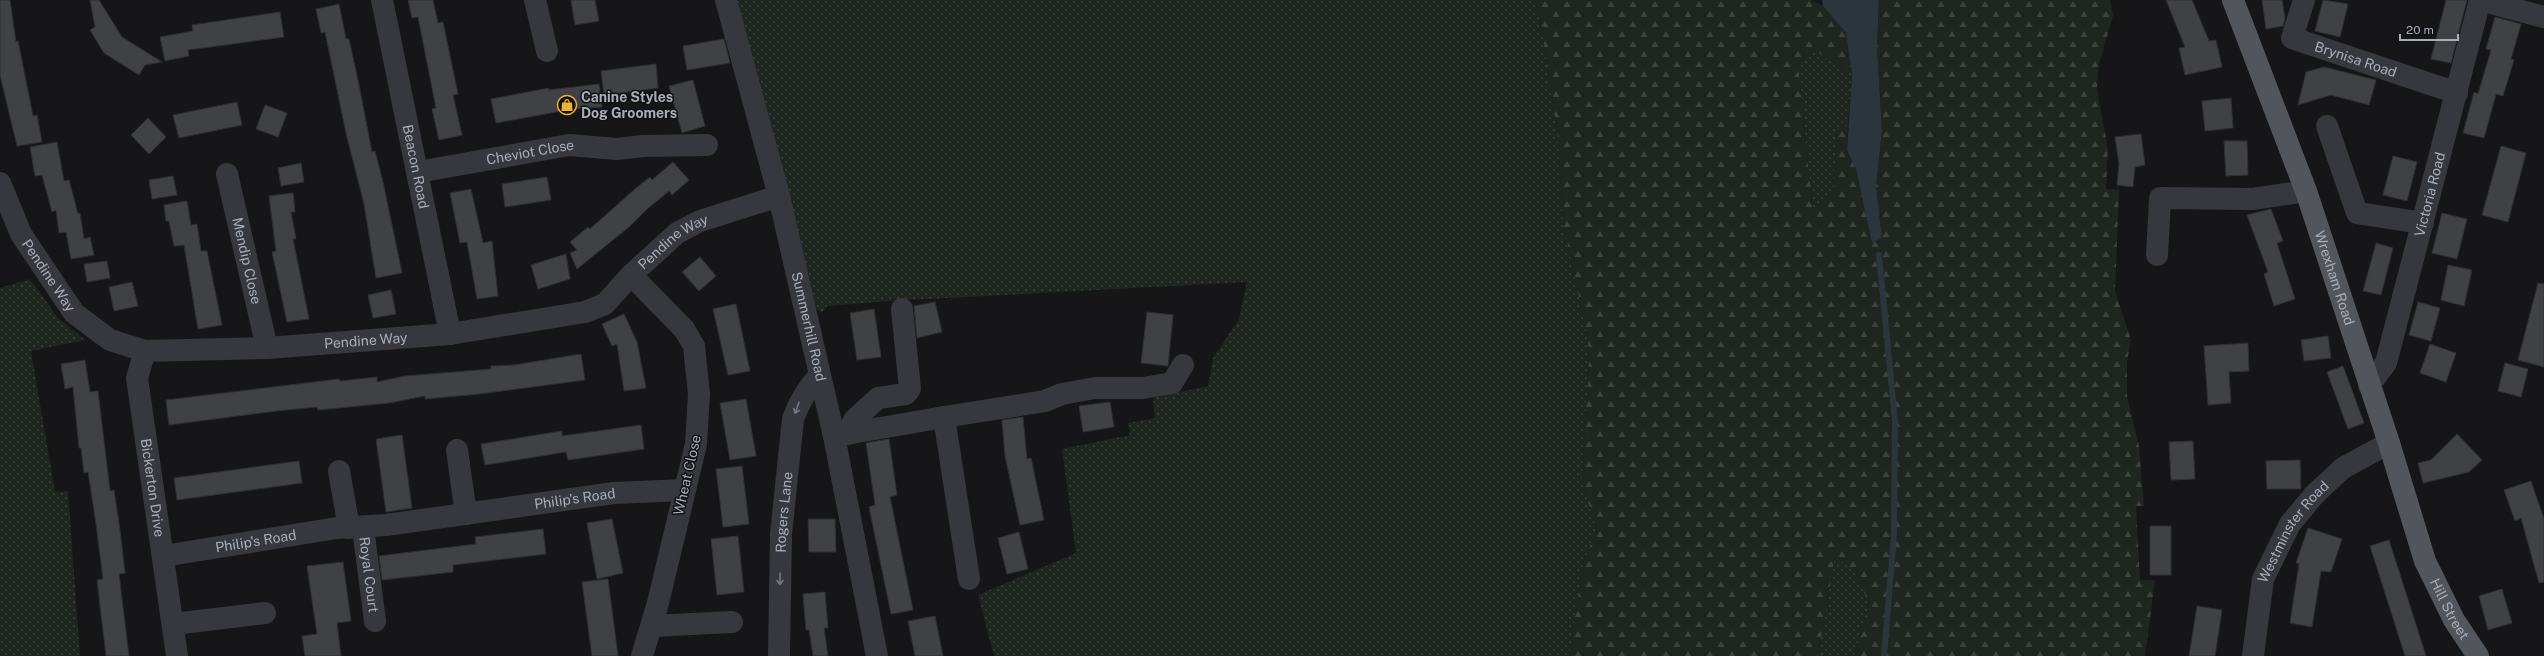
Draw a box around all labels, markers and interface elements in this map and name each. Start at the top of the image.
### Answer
scale bar [2400,16,2458,42]
text: 20 m [2406,23,2434,37]
street label: Brynisa Road [2313,38,2399,80]
place label: Canine Styles Dog Groomers [581,89,677,121]
shop icon: Canine Styles Dog Groomers [556,94,578,116]
street label: Beacon Road [400,123,432,210]
street label: Cheviot Close [485,137,575,168]
street label: Victoria Road [2411,150,2448,238]
street label: Pendine Way [635,211,710,273]
street label: Mendip Close [229,216,265,306]
street label: Wrexham Road [2312,229,2358,327]
street label: Pendine Way [19,236,79,315]
street label: Summerhill Road [789,270,829,383]
street label: Pendine Way [323,329,408,352]
one-way arrow [793,401,801,413]
street label: Wheat Close [670,433,704,517]
street label: Bickerton Drive [138,437,168,538]
street label: Rogers Lane [773,471,795,553]
street label: Westminster Road [2254,478,2332,585]
street label: Philip's Road [533,485,616,512]
street label: Philip's Road [214,527,297,555]
street label: Royal Court [356,536,382,613]
one-way arrow [777,572,784,585]
street label: Hill Street [2427,576,2473,642]

